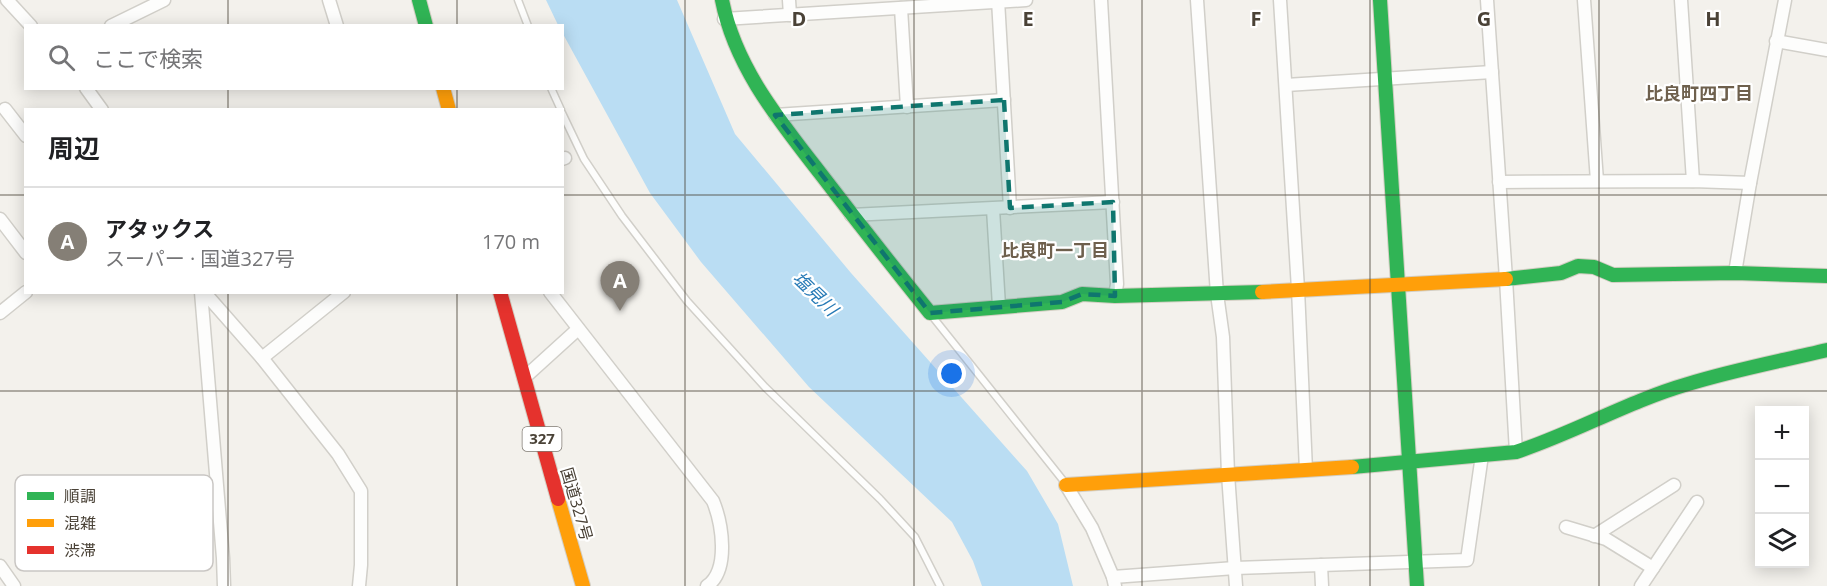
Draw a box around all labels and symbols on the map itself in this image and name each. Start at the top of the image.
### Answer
text: D [792,5,806,32]
text: E [1022,5,1034,32]
text: F [1251,5,1261,32]
text: G [1477,5,1491,32]
text: H [1705,5,1721,32]
district label: 比良町四丁目 [1645,81,1753,105]
district label: 比良町一丁目 [1001,238,1109,262]
pin: A [600,262,640,311]
water label: 塩見川 [788,266,845,322]
your location [937,359,966,388]
road number: 327 [522,427,562,451]
street label: 国道327号 [556,465,598,543]
legend [15,475,213,571]
text: 順調 [64,485,96,507]
text: 混雑 [64,512,96,534]
text: 渋滞 [64,539,96,561]

